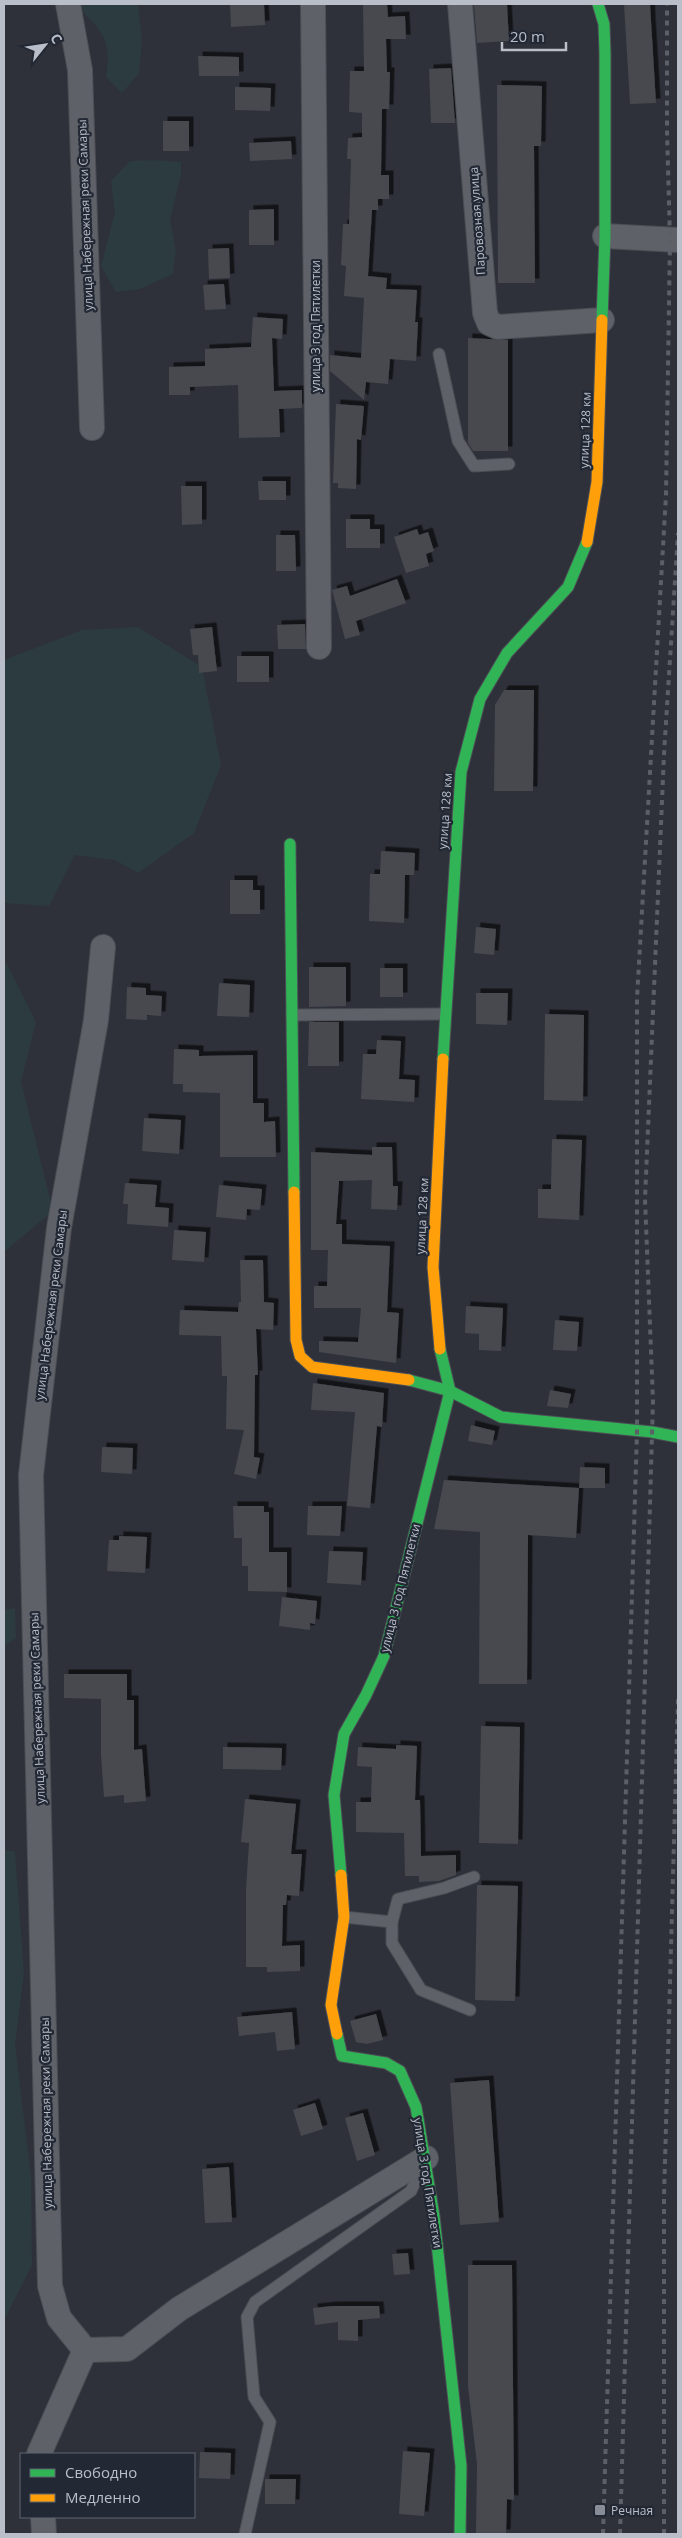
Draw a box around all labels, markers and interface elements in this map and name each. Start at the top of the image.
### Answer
north arrow [20,20,70,70]
scale bar [502,20,566,52]
text: 20 m [510,26,545,46]
text: С [46,30,67,47]
street label: улица Набережная реки Самары [73,119,97,311]
street label: Паровозная улица [465,166,489,276]
street label: улица 3 год Пятилетки [307,260,324,392]
street label: улица 128 км [575,391,595,469]
street label: улица 128 км [434,772,456,850]
street label: улица 128 км [412,1177,432,1255]
street label: улица Набережная реки Самары [31,1209,71,1401]
street label: улица 3 год Пятилетки [376,1522,424,1654]
street label: улица Набережная реки Самары [25,1612,49,1804]
street label: улица Набережная реки Самары [36,2017,56,2209]
street label: улица 3 год Пятилетки [409,2117,447,2249]
legend [20,2453,195,2518]
text: Свободно [65,2462,137,2482]
text: Медленно [65,2487,141,2507]
place label: Речная [611,2502,653,2519]
marker: Речная [593,2503,607,2517]

